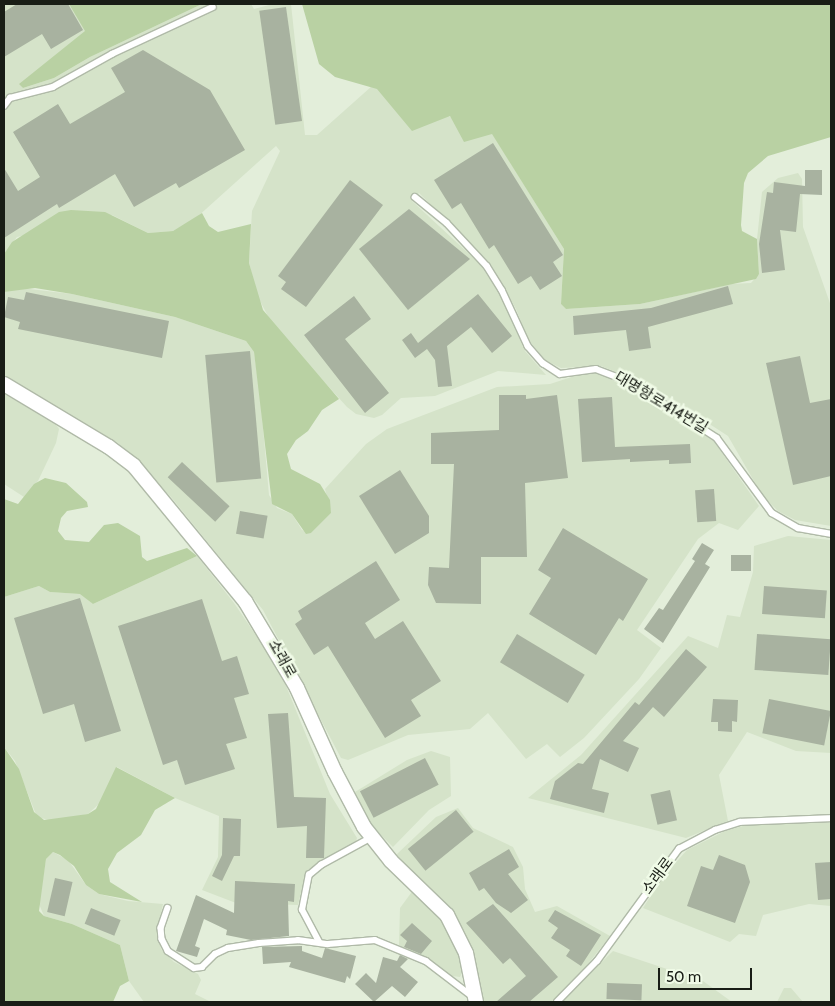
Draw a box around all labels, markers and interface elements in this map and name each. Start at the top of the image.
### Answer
street label: 대명항로414번길 [611,368,711,438]
street label: 소래로 [264,637,300,681]
street label: 소래로 [639,854,677,898]
scale bar [660,958,754,990]
text: 50 m [666,968,701,986]

